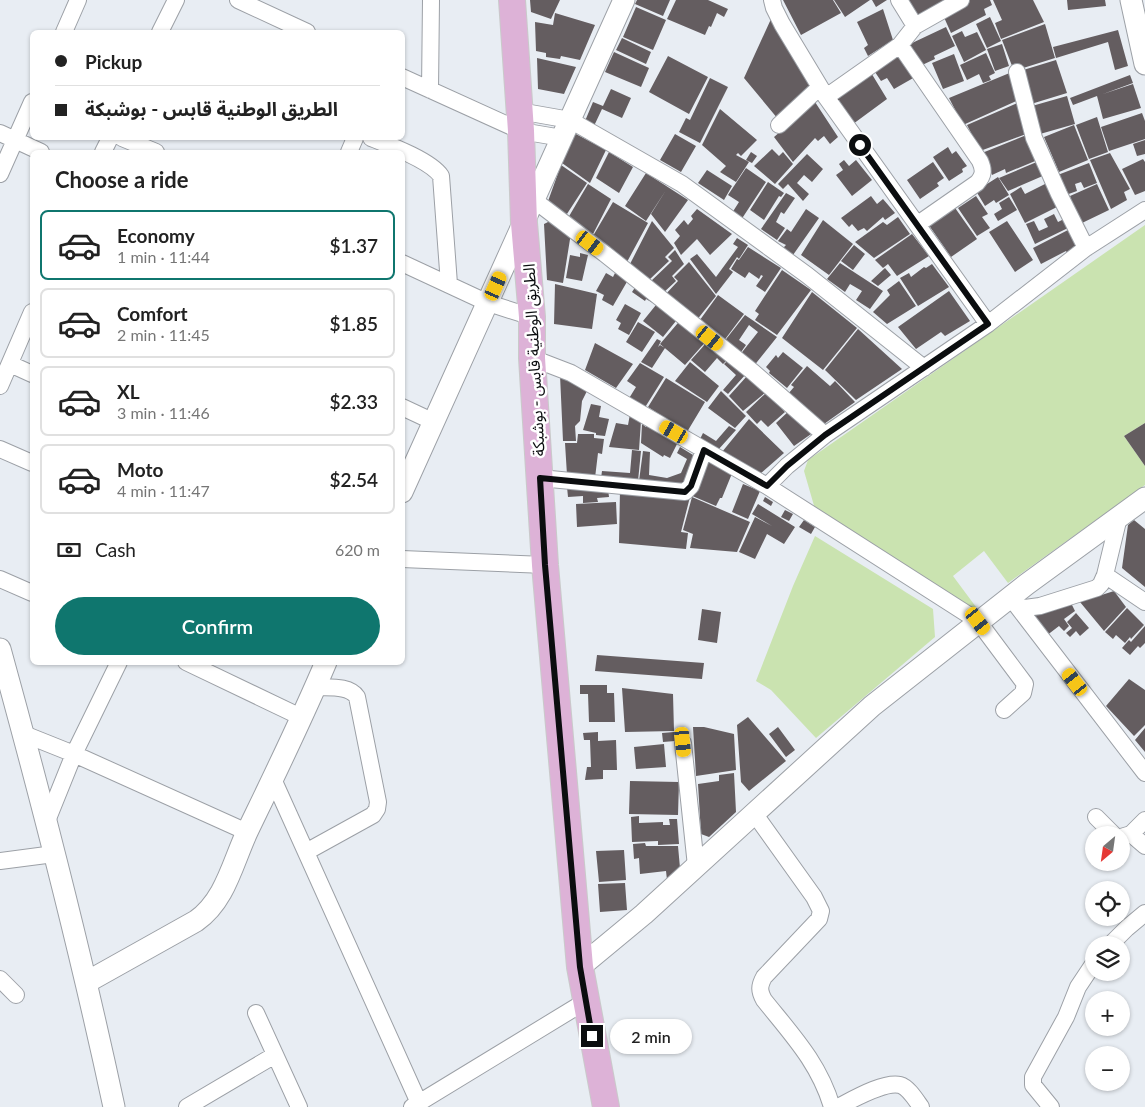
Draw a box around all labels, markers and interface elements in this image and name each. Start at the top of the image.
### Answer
text: Pickup [85,50,142,73]
text: الطريق الوطنية قابس - بوشبكة [85,97,338,120]
route start [849,134,871,156]
text: Choose a ride [55,166,189,193]
icon: car [57,223,102,268]
text: Economy [117,224,195,247]
car [573,228,606,258]
text: $1.37 [329,234,378,257]
text: 1 min · 11:44 [117,247,210,266]
street label: الطريق الوطنية قابس - بوشبكة [518,263,550,457]
car [483,269,508,303]
icon: car [57,301,102,346]
text: Comfort [117,302,188,325]
text: $1.85 [329,312,378,335]
car [693,323,726,353]
text: 2 min · 11:45 [117,325,210,344]
icon: car [57,379,102,424]
text: XL [117,380,140,403]
text: $2.33 [329,390,378,413]
text: 3 min · 11:46 [117,403,210,422]
car [657,418,690,446]
icon: car [57,457,102,502]
text: Moto [117,458,163,481]
text: $2.54 [329,468,378,491]
text: 4 min · 11:47 [117,481,210,500]
icon: cash [55,536,83,564]
text: Cash [95,538,136,561]
text: 620 m [335,540,380,559]
button: Confirm [55,597,380,655]
car [962,605,993,637]
car [1059,666,1090,698]
car [673,726,692,758]
north arrow [1085,826,1130,871]
map controls [1085,826,1130,1091]
button: locate [1085,881,1130,926]
button: layers [1085,936,1130,981]
button: + [1085,991,1130,1036]
callout: 2 min [610,1018,692,1054]
route end [581,1025,603,1047]
text: 2 min [631,1027,671,1046]
button: − [1085,1046,1130,1091]

